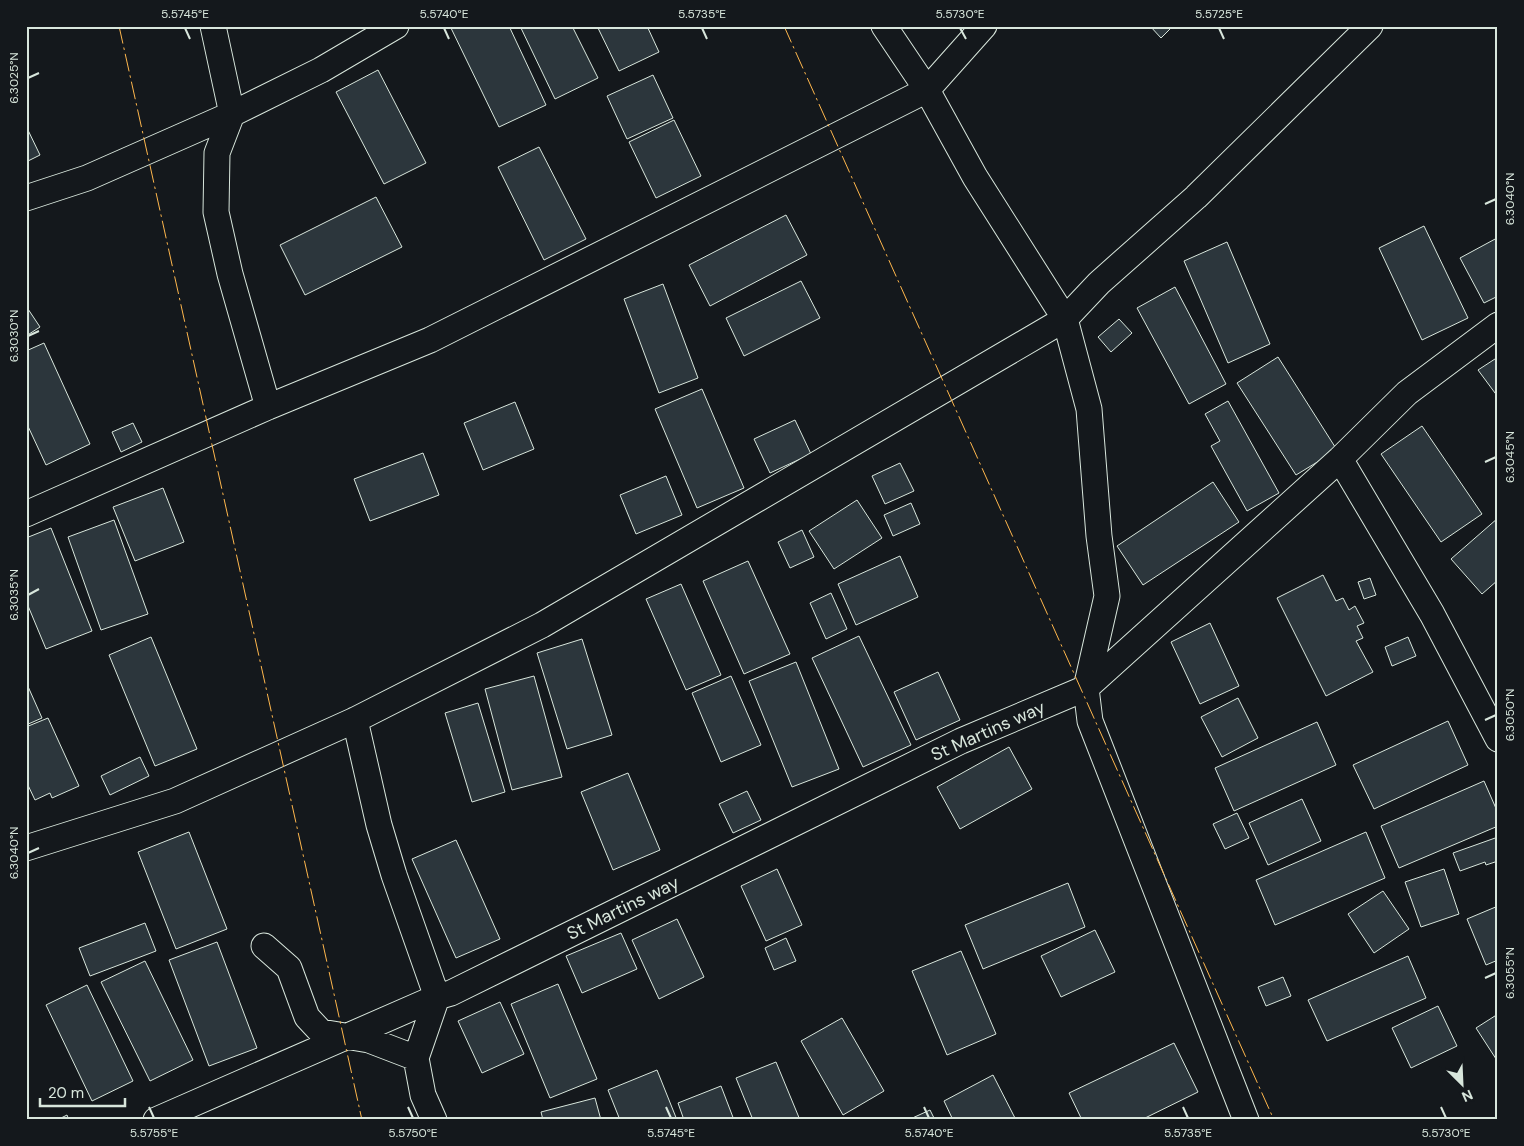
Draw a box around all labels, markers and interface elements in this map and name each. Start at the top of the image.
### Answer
text: 5.5745°E [161,6,209,22]
text: 5.5740°E [420,6,469,22]
text: 5.5735°E [678,6,726,22]
text: 5.5730°E [935,6,985,22]
text: 5.5725°E [1195,6,1243,22]
text: 6.3025°N [6,52,22,104]
text: 6.3040°N [1502,173,1518,225]
text: 6.3030°N [6,310,22,362]
text: 6.3045°N [1502,431,1518,483]
text: 6.3035°N [6,569,22,621]
text: 6.3050°N [1502,689,1518,741]
street label: St Martins way [927,695,1049,767]
text: 6.3040°N [6,827,22,879]
street label: St Martins way [563,870,683,946]
text: 6.3055°N [1502,947,1518,999]
north arrow [1436,1058,1486,1108]
scale bar [40,1076,125,1108]
text: 20 m [48,1083,84,1103]
text: N [1459,1086,1476,1106]
text: 5.5755°E [130,1125,178,1141]
text: 5.5750°E [388,1125,438,1141]
text: 5.5745°E [647,1125,695,1141]
text: 5.5740°E [905,1125,954,1141]
text: 5.5735°E [1164,1125,1212,1141]
text: 5.5730°E [1421,1125,1471,1141]

